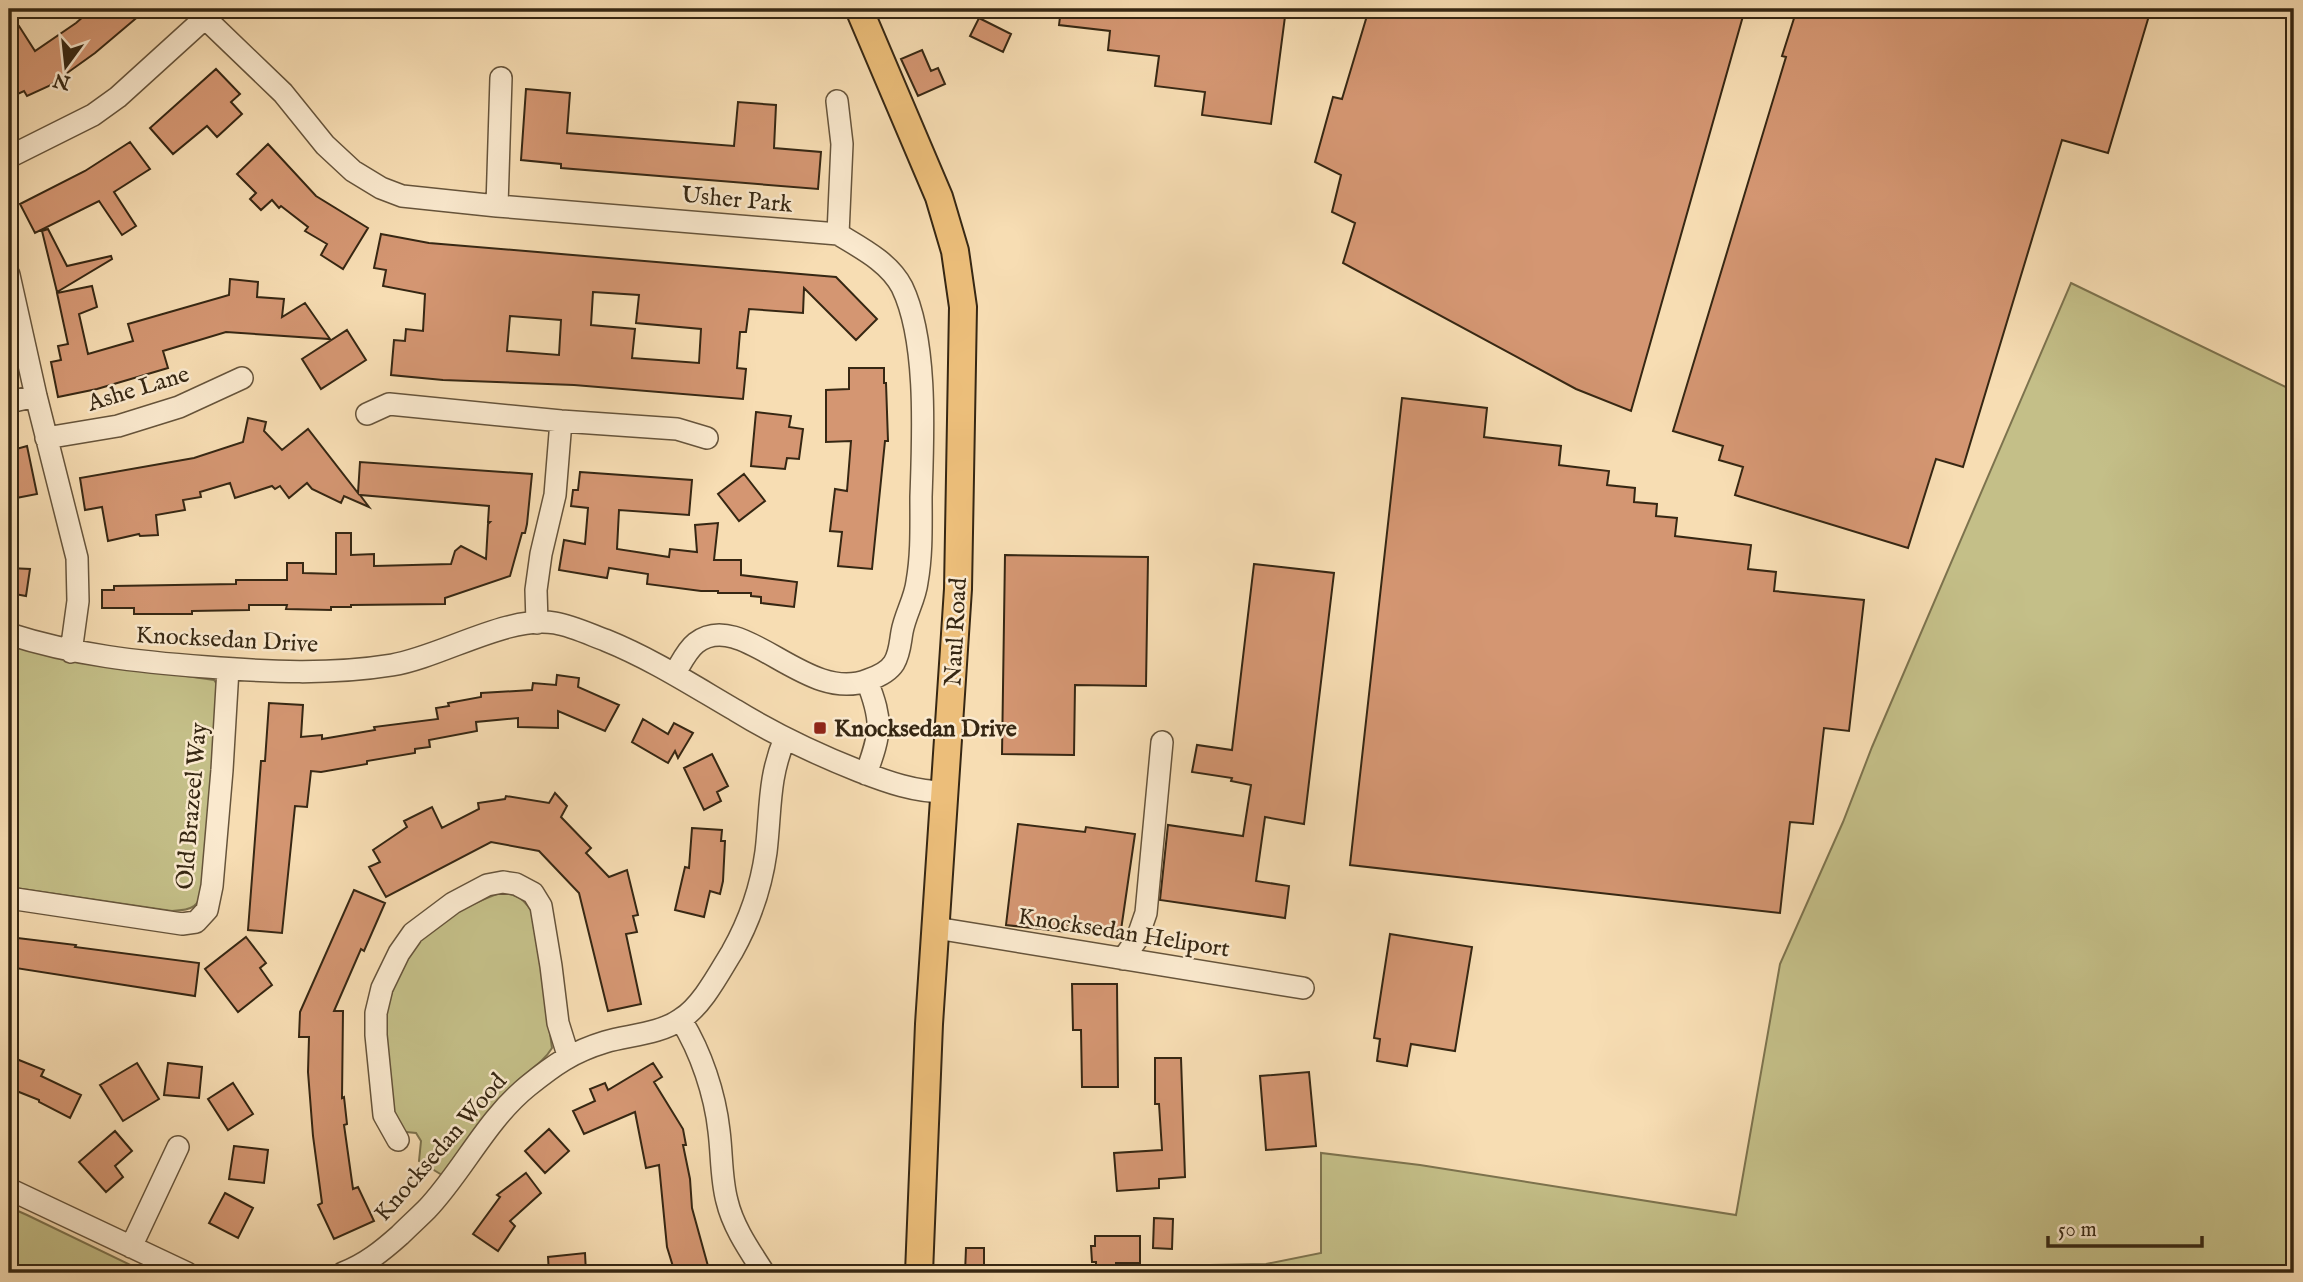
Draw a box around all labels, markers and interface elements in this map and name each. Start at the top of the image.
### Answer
north arrow [32,32,102,102]
text: N [51,67,74,94]
street label: Usher Park [680,180,794,221]
street label: Ashe Lane [83,359,193,420]
street label: Naul Road [938,577,975,687]
street label: Knocksedan Drive [135,620,319,661]
place label: Knocksedan Drive [834,714,1017,745]
marker: Knocksedan Drive [812,720,828,736]
street label: Old Brazeel Way [170,721,215,891]
street label: Knocksedan Heliport [1016,901,1232,966]
street label: Knocksedan Wood [368,1067,514,1229]
scale bar [2048,1205,2202,1249]
text: 50 m [2058,1217,2097,1244]

